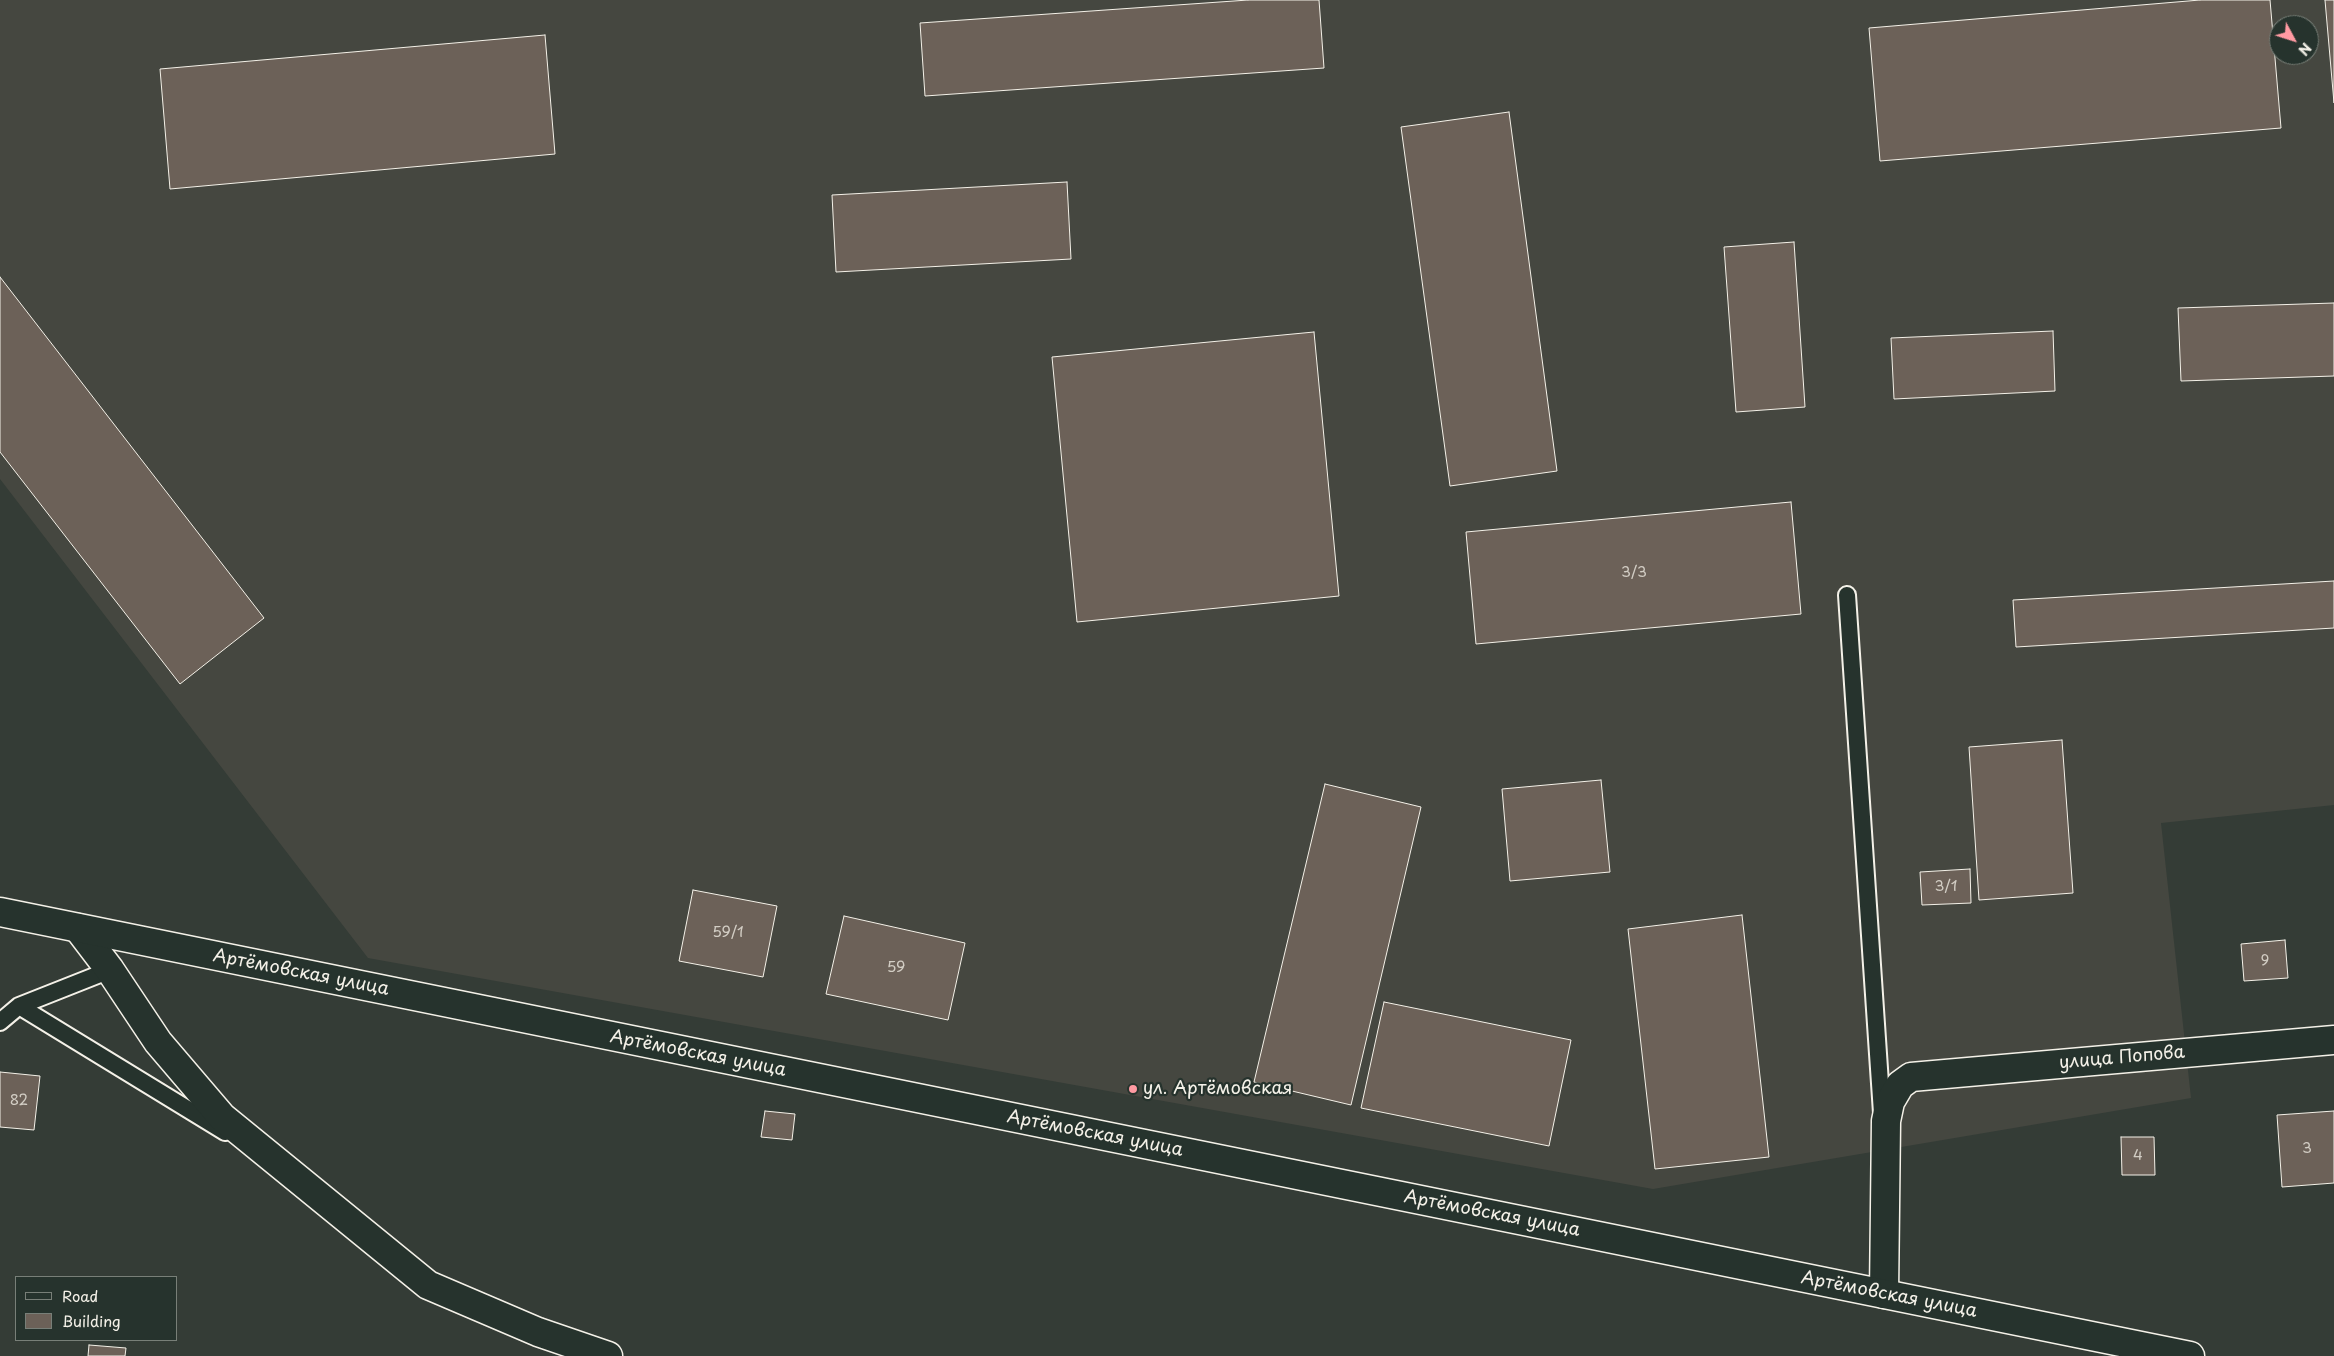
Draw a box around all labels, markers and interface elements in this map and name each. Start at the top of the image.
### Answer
north arrow [2269,15,2319,65]
text: N [2293,38,2317,60]
house number: 3/3 [1621,564,1647,582]
house number: 3/1 [1935,878,1957,896]
house number: 59/1 [712,924,744,942]
street label: Артёмовская улица [211,945,391,1001]
house number: 9 [2261,952,2269,970]
house number: 59 [887,959,905,977]
street label: Артёмовская улица [608,1026,788,1082]
street label: улица Попова [2058,1042,2186,1074]
place label: ул. Артёмовская [1143,1078,1292,1100]
marker: ул. Артёмовская [1127,1083,1139,1095]
house number: 82 [10,1092,28,1110]
street label: Артёмовская улица [1005,1106,1185,1162]
house number: 3 [2302,1140,2312,1158]
house number: 4 [2133,1147,2143,1165]
street label: Артёмовская улица [1402,1186,1582,1242]
street label: Артёмовская улица [1799,1267,1979,1323]
legend [15,1276,178,1341]
text: Road [62,1284,98,1307]
text: Building [62,1309,121,1332]

